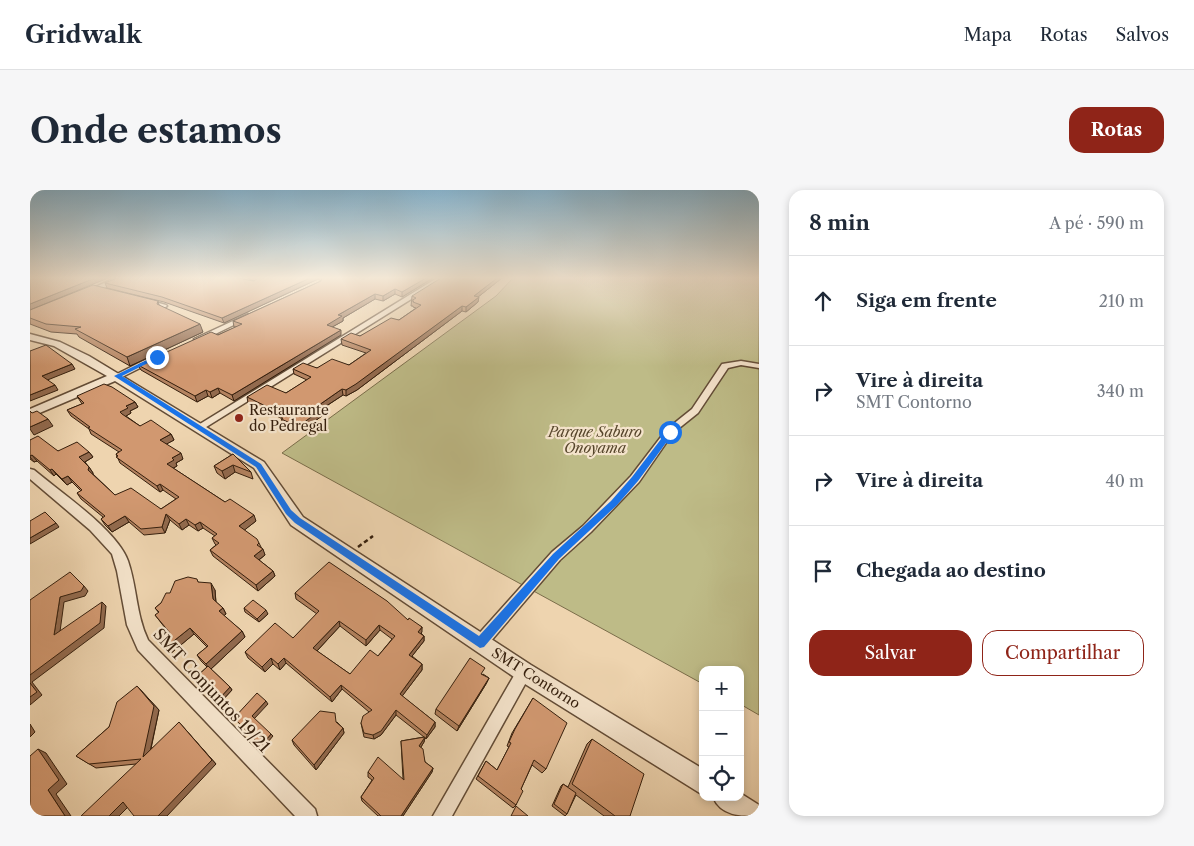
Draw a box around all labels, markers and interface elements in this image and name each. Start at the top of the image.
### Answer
text: Gridwalk [25,20,142,49]
text: Mapa [964,24,1012,46]
text: Rotas [1040,24,1088,46]
text: Salvos [1116,24,1169,46]
button: Rotas [1069,107,1164,153]
text: Onde estamos [30,109,282,152]
text: 8 min [809,210,870,235]
text: A pé · 590 m [1049,213,1144,233]
icon: ahead [809,287,837,315]
text: Siga em frente [856,289,997,312]
text: 210 m [1099,291,1144,311]
route end [146,346,169,369]
text: Vire à direita [856,369,983,392]
icon: right [809,377,837,405]
text: 340 m [1097,381,1144,401]
text: SMT Contorno [856,392,972,412]
place label: Restaurante do Pedregal [249,401,329,435]
marker: Restaurante do Pedregal [233,412,245,424]
route start [659,421,682,444]
park label: Parque Saburo Onoyama [547,423,642,457]
icon: right [809,467,837,495]
text: Vire à direita [856,469,983,492]
text: 40 m [1105,471,1144,491]
icon: arrive [809,557,837,585]
text: Chegada ao destino [856,559,1046,582]
street label: SMT Conjuntos 19/21 [149,624,275,756]
button: Salvar [809,630,972,676]
button: Compartilhar [982,630,1144,676]
street label: SMT Contorno [488,644,584,712]
map controls [699,666,744,801]
button: + [699,666,744,711]
button: − [699,711,744,756]
button: locate [699,756,744,801]

